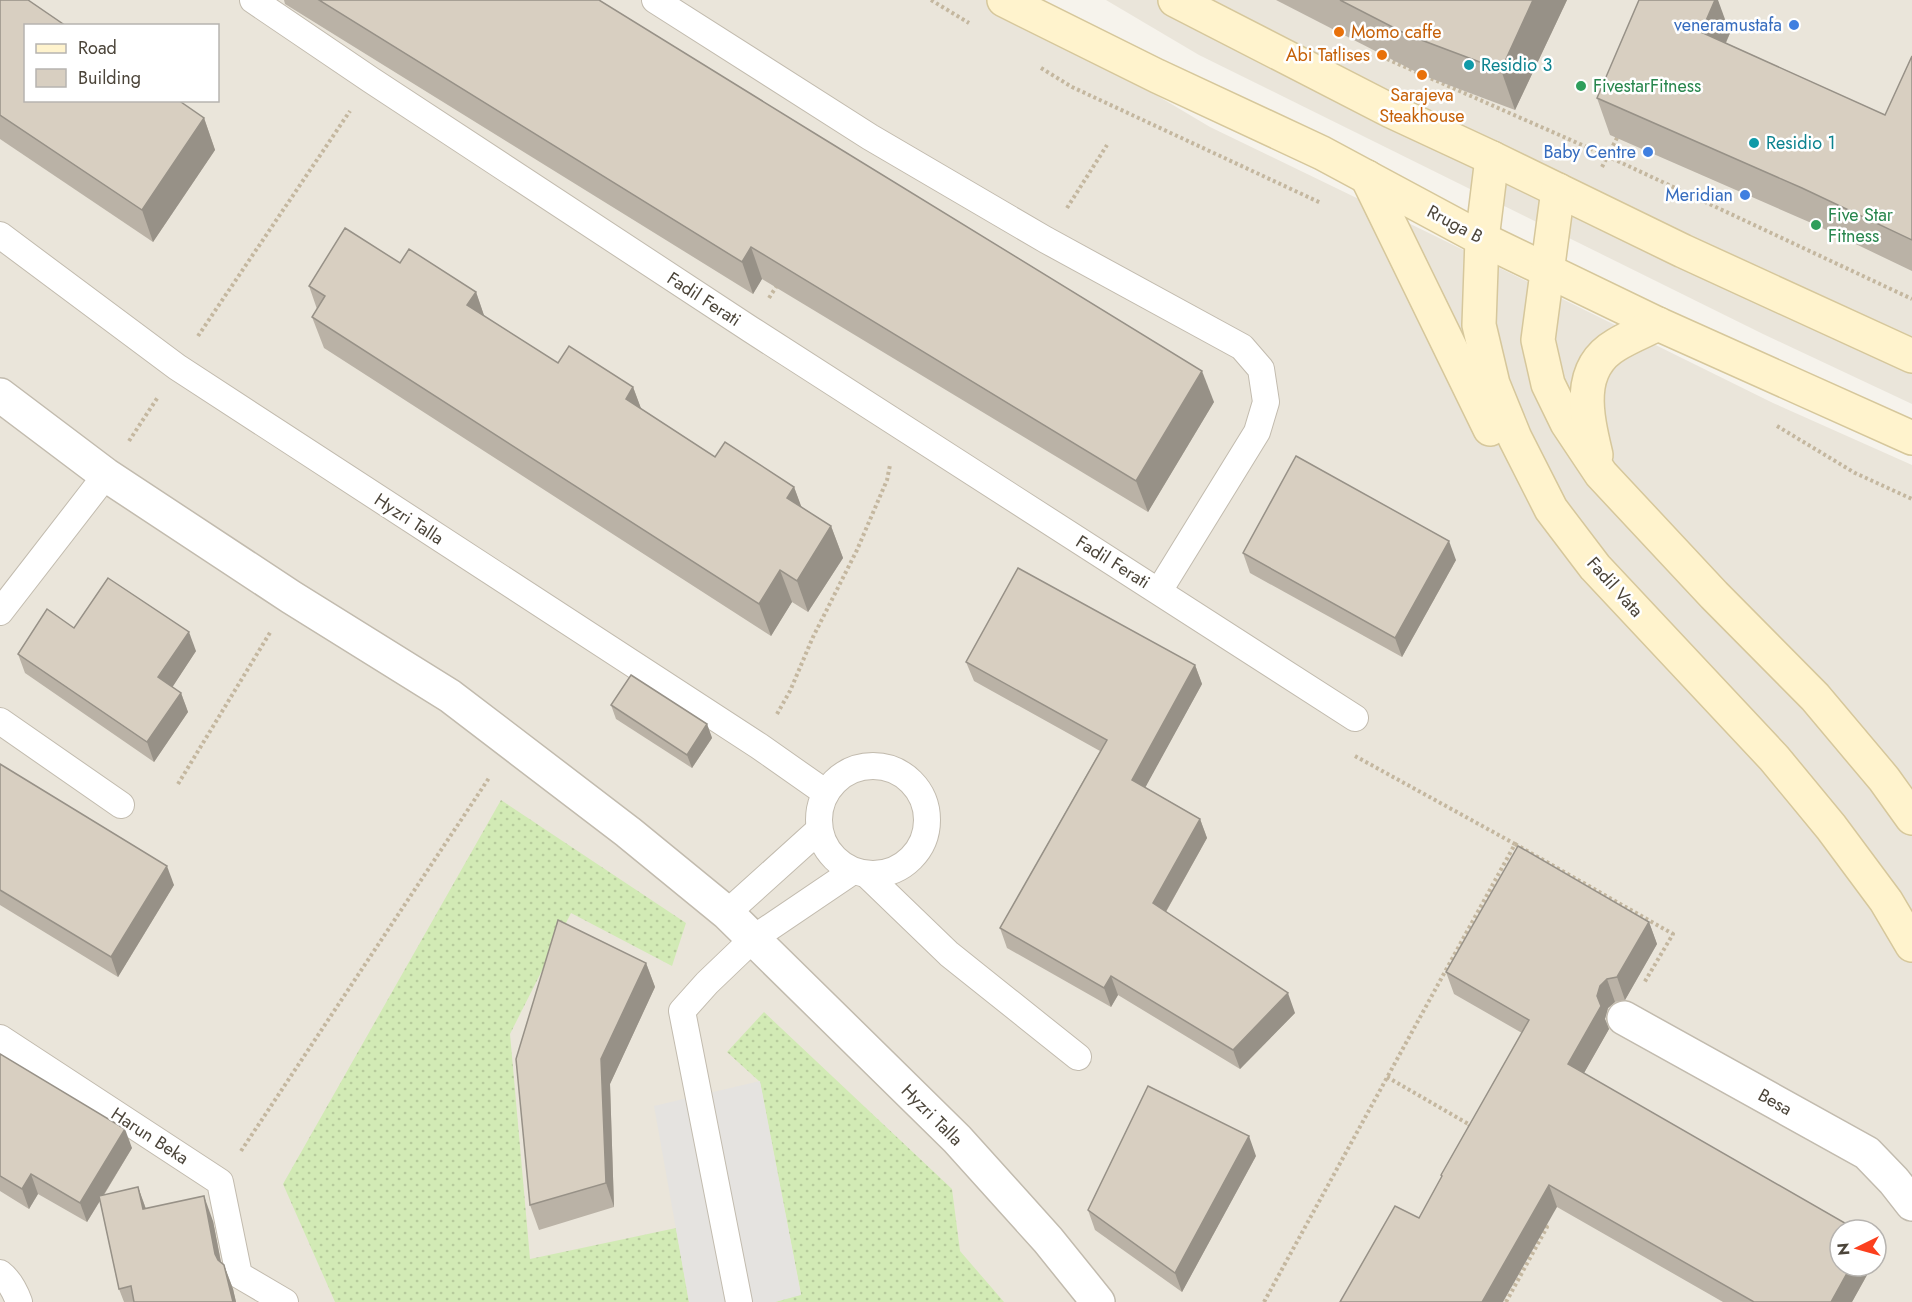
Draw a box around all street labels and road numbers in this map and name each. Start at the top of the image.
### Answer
street label: Rruga B [1422,198,1488,250]
street label: Fadil Ferati [662,265,746,333]
street label: Hyzri Talla [369,487,449,551]
street label: Fadil Ferati [1071,529,1155,595]
street label: Fadil Vata [1581,551,1649,623]
street label: Hyzri Talla [895,1078,969,1152]
street label: Besa [1753,1082,1797,1122]
street label: Harun Beka [106,1101,194,1171]

